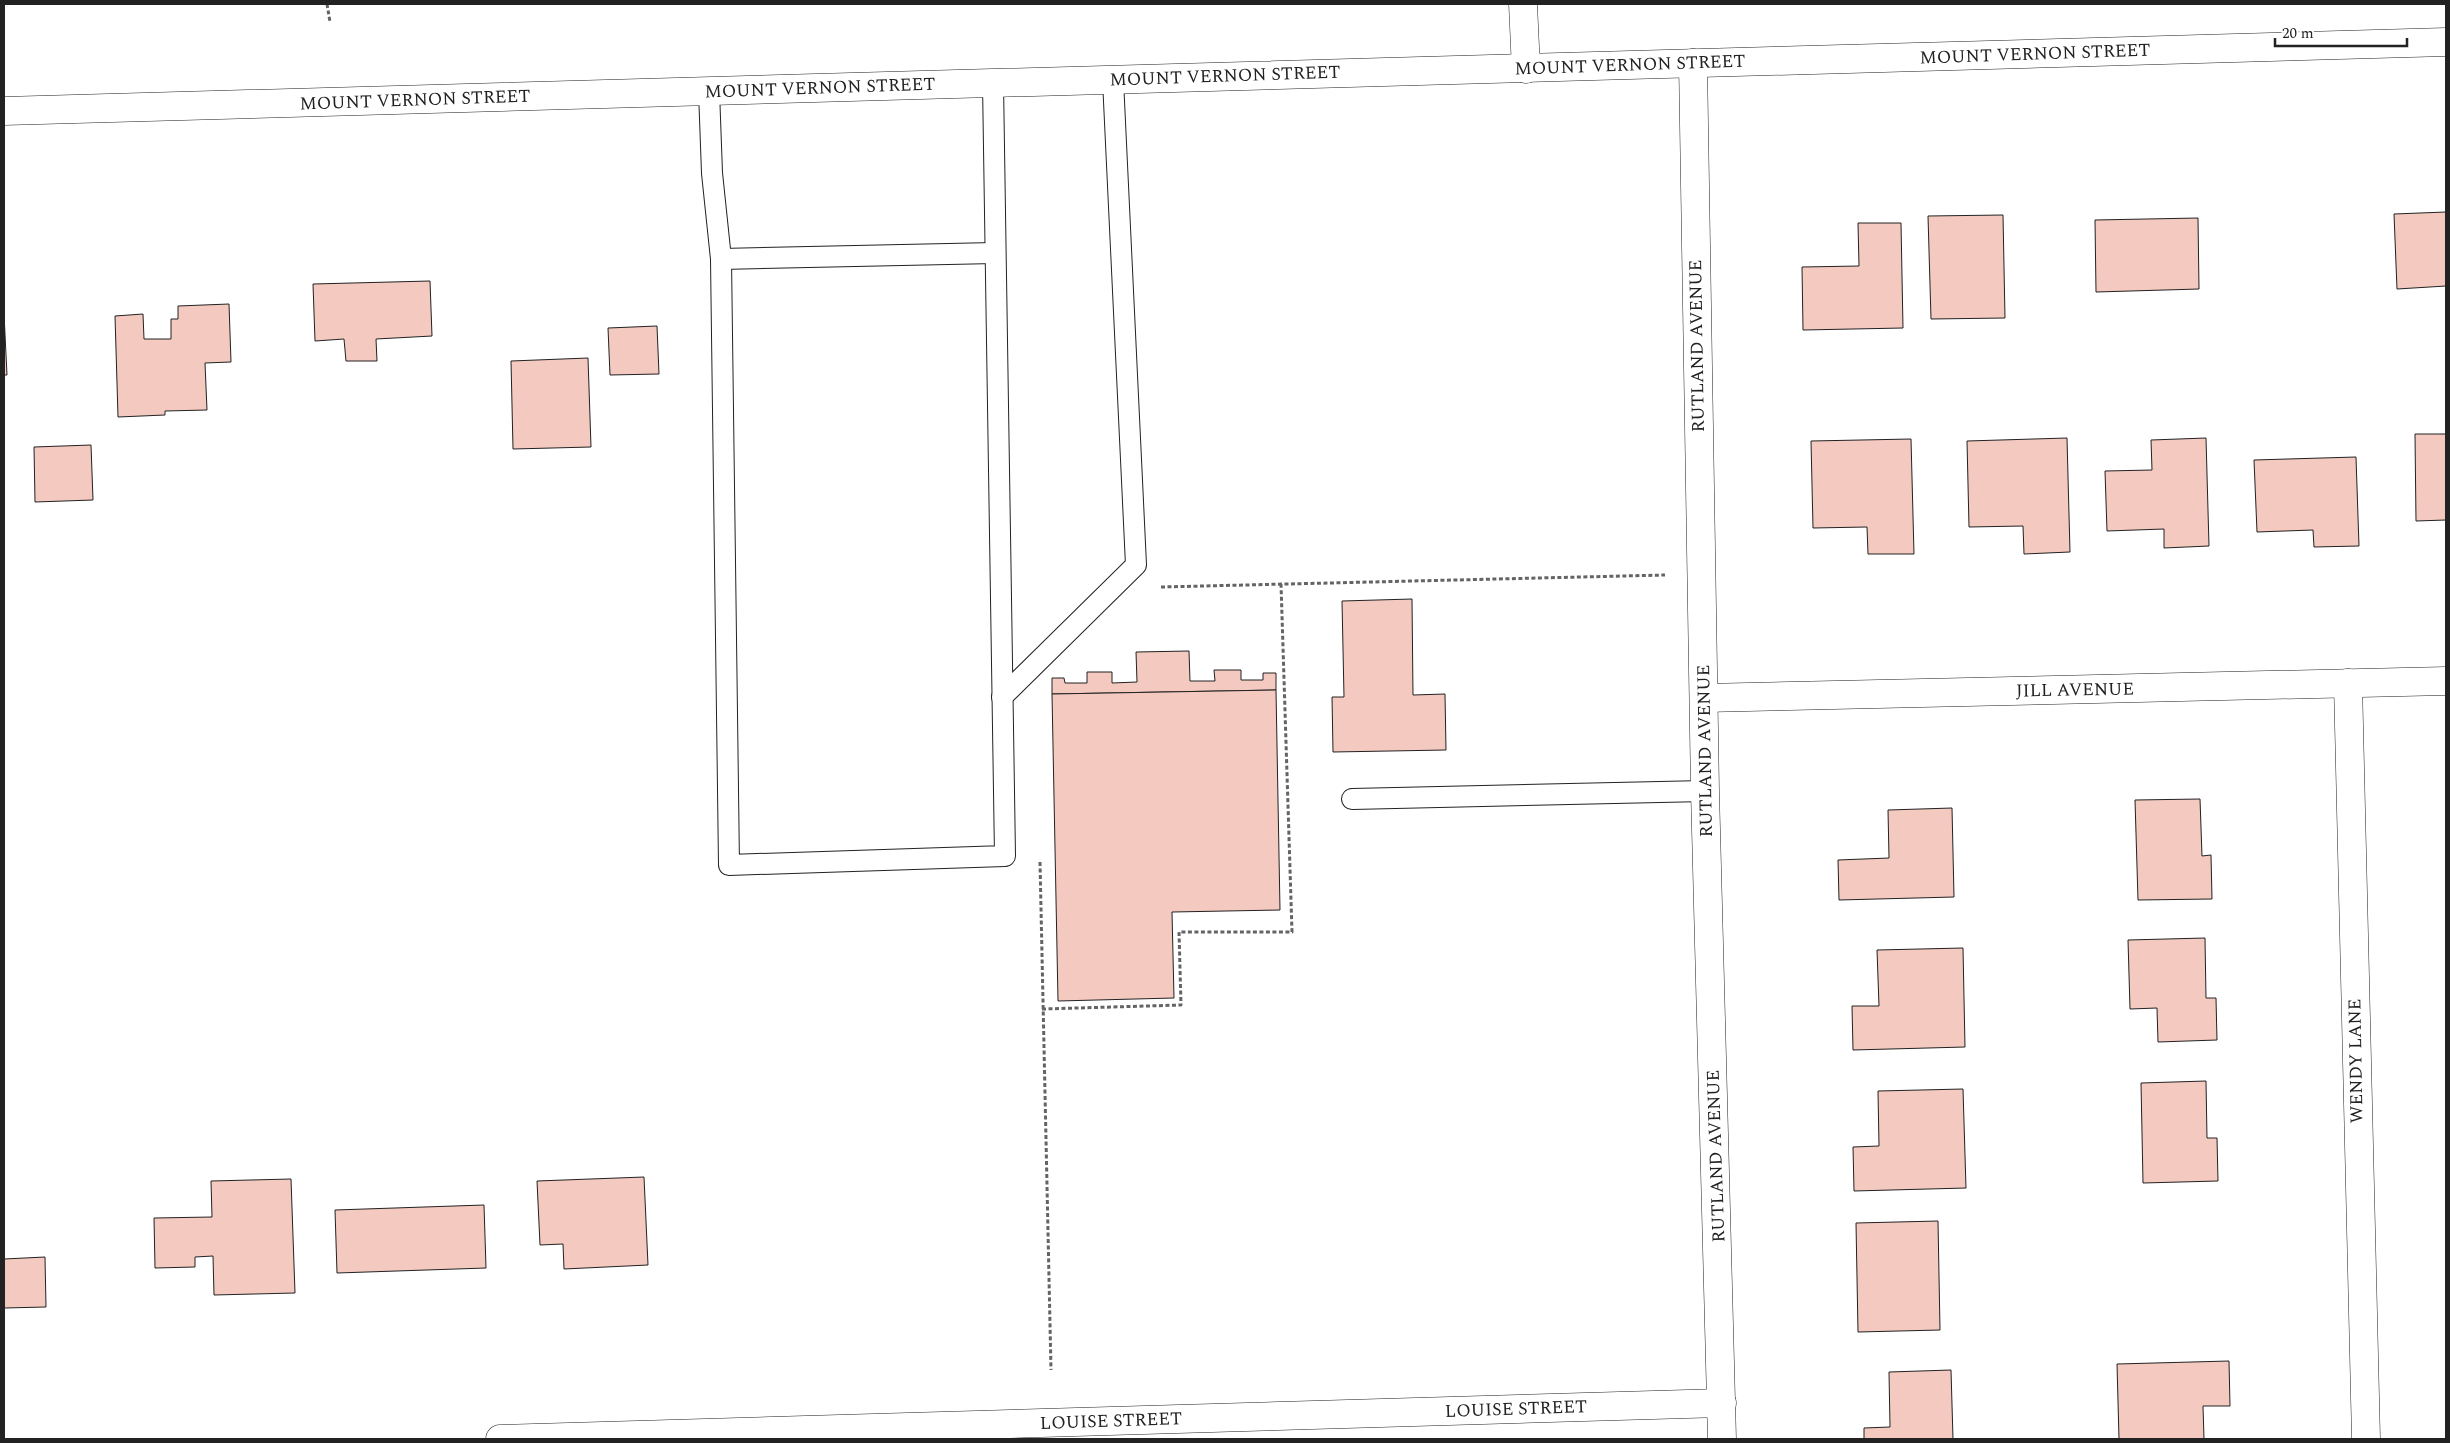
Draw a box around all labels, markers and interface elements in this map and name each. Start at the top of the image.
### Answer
scale bar [2275,15,2408,47]
text: 20 m [2282,22,2314,45]
street label: MOUNT VERNON STREET [1919,36,2151,72]
street label: MOUNT VERNON STREET [1514,47,1746,83]
street label: MOUNT VERNON STREET [1109,58,1341,94]
street label: MOUNT VERNON STREET [704,70,936,106]
street label: MOUNT VERNON STREET [299,82,531,118]
street label: RUTLAND AVENUE [1682,259,1712,433]
street label: RUTLAND AVENUE [1690,664,1720,838]
street label: JILL AVENUE [2016,675,2134,705]
street label: WENDY LANE [2341,998,2371,1124]
street label: RUTLAND AVENUE [1699,1069,1733,1243]
street label: LOUISE STREET [1444,1393,1588,1425]
street label: LOUISE STREET [1039,1405,1183,1437]

